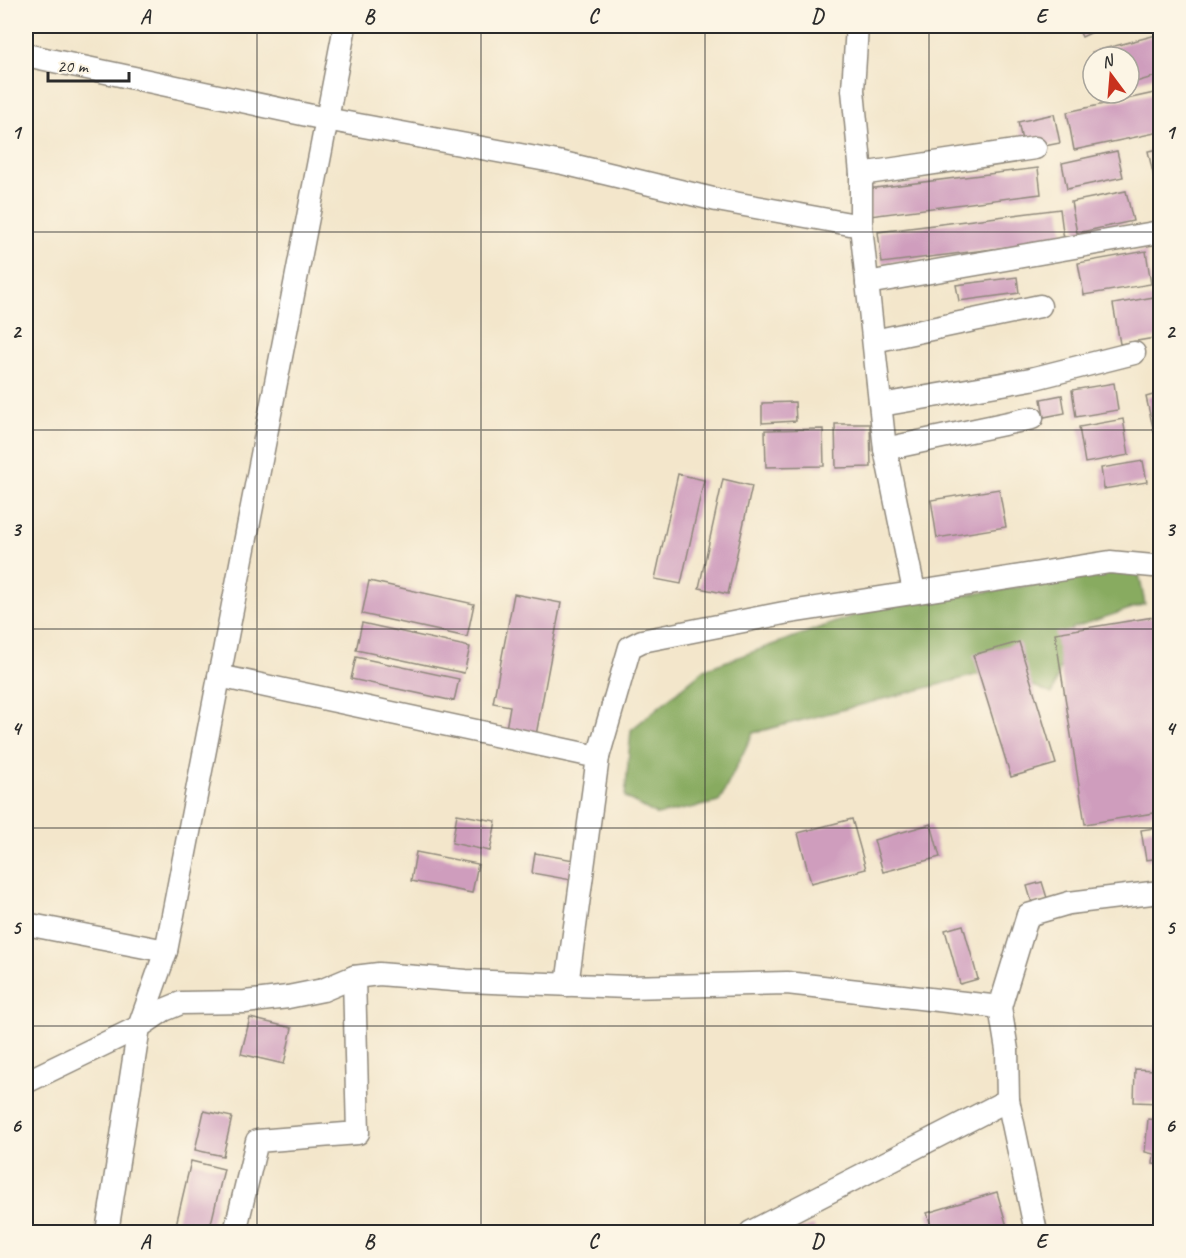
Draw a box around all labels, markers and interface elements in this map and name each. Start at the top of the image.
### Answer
text: A [140,4,152,29]
text: B [364,4,376,29]
text: C [588,4,600,29]
text: D [811,4,825,29]
text: E [1036,4,1050,29]
scale bar [48,45,129,83]
north arrow [1081,45,1141,105]
text: N [1100,50,1118,73]
text: 20 m [57,55,90,77]
text: 1 [12,120,23,145]
text: 1 [1166,120,1177,145]
text: 2 [12,319,23,344]
text: 2 [1166,319,1177,344]
text: 3 [12,517,23,542]
text: 3 [1166,517,1177,542]
text: 4 [12,716,24,741]
text: 4 [1166,716,1178,741]
text: 5 [12,915,23,940]
text: 5 [1166,915,1177,940]
text: 6 [11,1113,22,1138]
text: 6 [1165,1113,1176,1138]
text: A [140,1229,152,1254]
text: B [364,1229,376,1254]
text: C [588,1229,600,1254]
text: D [811,1229,825,1254]
text: E [1036,1229,1050,1254]

